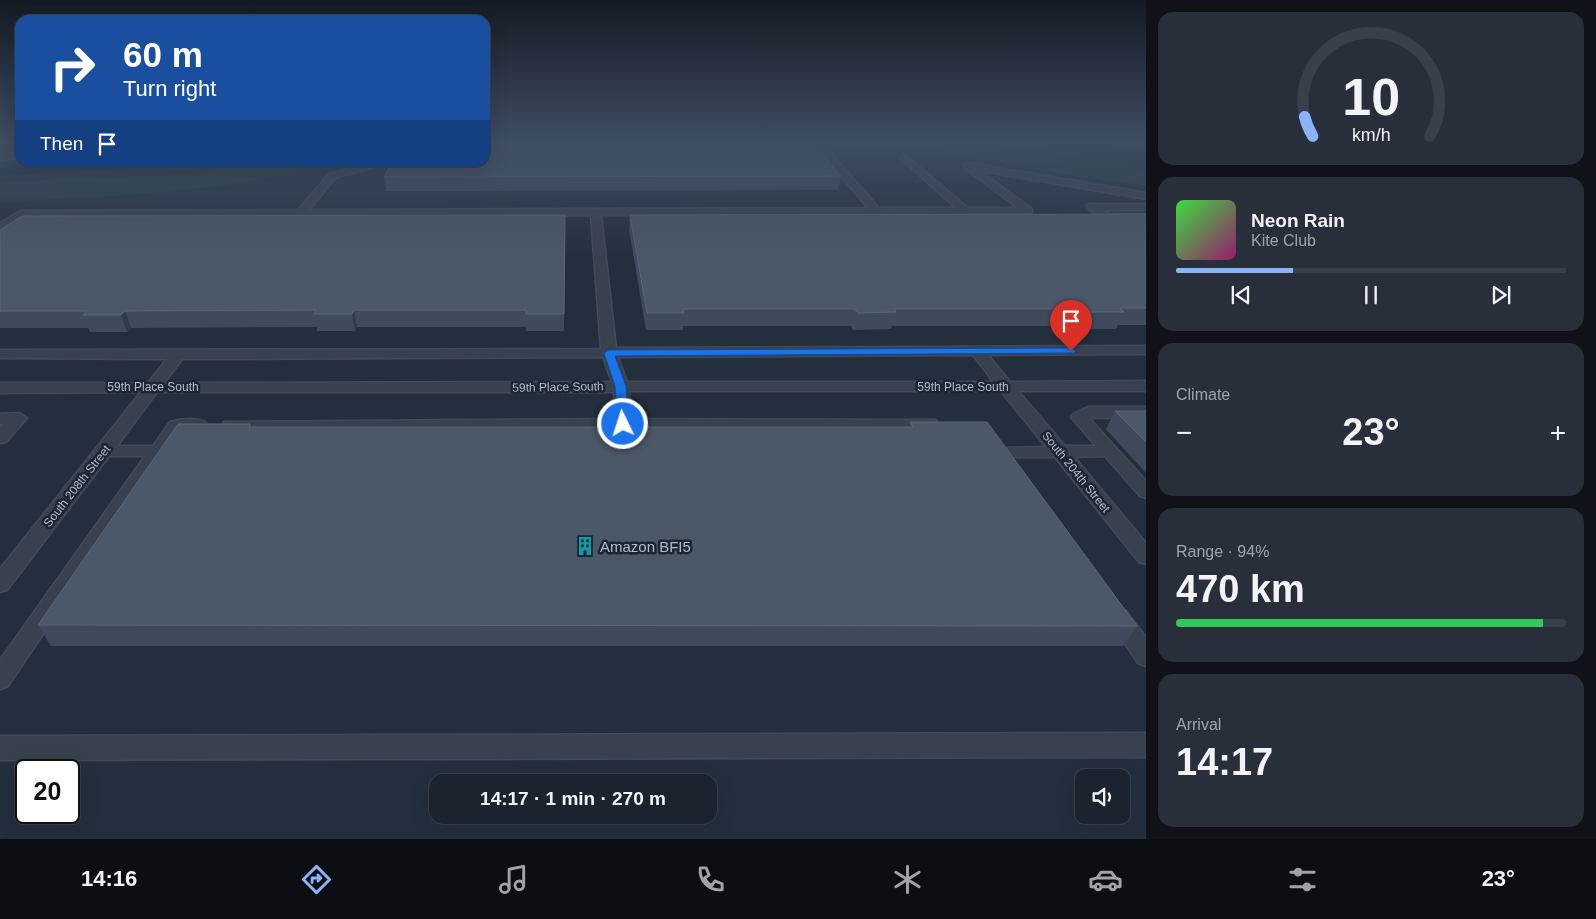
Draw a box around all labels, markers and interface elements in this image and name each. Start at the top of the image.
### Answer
icon: right [40,35,105,100]
text: 60 m [123,35,203,74]
text: 10 [1342,68,1400,126]
text: Turn right [123,76,216,101]
text: km/h [1352,125,1390,145]
icon: arrive [93,130,121,158]
text: Then [40,133,83,154]
text: Neon Rain [1251,210,1345,231]
text: Kite Club [1251,232,1316,249]
icon: previous [1227,281,1255,309]
icon: pause [1357,281,1385,309]
icon: next [1487,281,1515,309]
pin [1050,300,1092,351]
icon: arrive [1057,307,1085,335]
street label: 59th Place South [512,379,604,395]
street label: 59th Place South [107,380,199,394]
street label: 59th Place South [917,380,1009,394]
text: Climate [1176,386,1230,403]
position arrow [596,397,648,449]
text: 23° [1342,411,1400,453]
text: − [1176,417,1192,448]
text: + [1550,417,1566,448]
street label: South 204th Street [1039,429,1113,516]
street label: South 208th Street [41,442,114,530]
building icon: Amazon BFI5 [574,535,596,557]
place label: Amazon BFI5 [600,538,691,555]
text: Range · 94% [1176,543,1269,560]
text: 470 km [1176,568,1305,610]
text: Arrival [1176,716,1221,733]
text: 14:17 [1176,741,1273,783]
speed limit sign: 20 [15,759,80,824]
map controls [1075,769,1130,824]
button: sound [1075,769,1130,824]
text: 14:17 · 1 min · 270 m [480,788,666,809]
icon: directions [299,862,334,897]
icon: music [496,862,531,897]
icon: phone [693,862,728,897]
icon: climate [890,862,925,897]
icon: car [1088,862,1123,897]
icon: filters [1285,862,1320,897]
text: 14:16 [81,866,137,891]
text: 23° [1482,866,1515,891]

